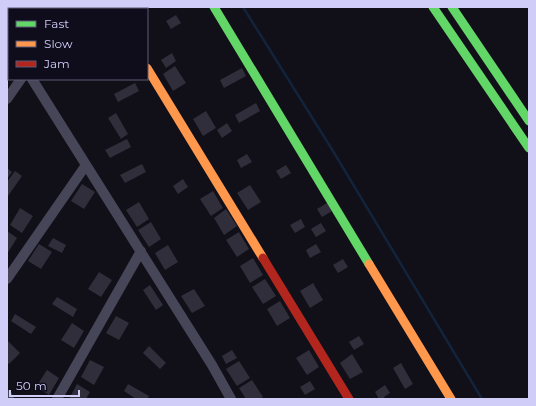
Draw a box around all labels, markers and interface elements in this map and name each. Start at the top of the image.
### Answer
legend [8,8,148,80]
text: Fast [44,16,69,31]
text: Slow [44,36,73,51]
text: Jam [43,56,70,71]
scale bar [10,372,79,398]
text: 50 m [16,378,47,393]

